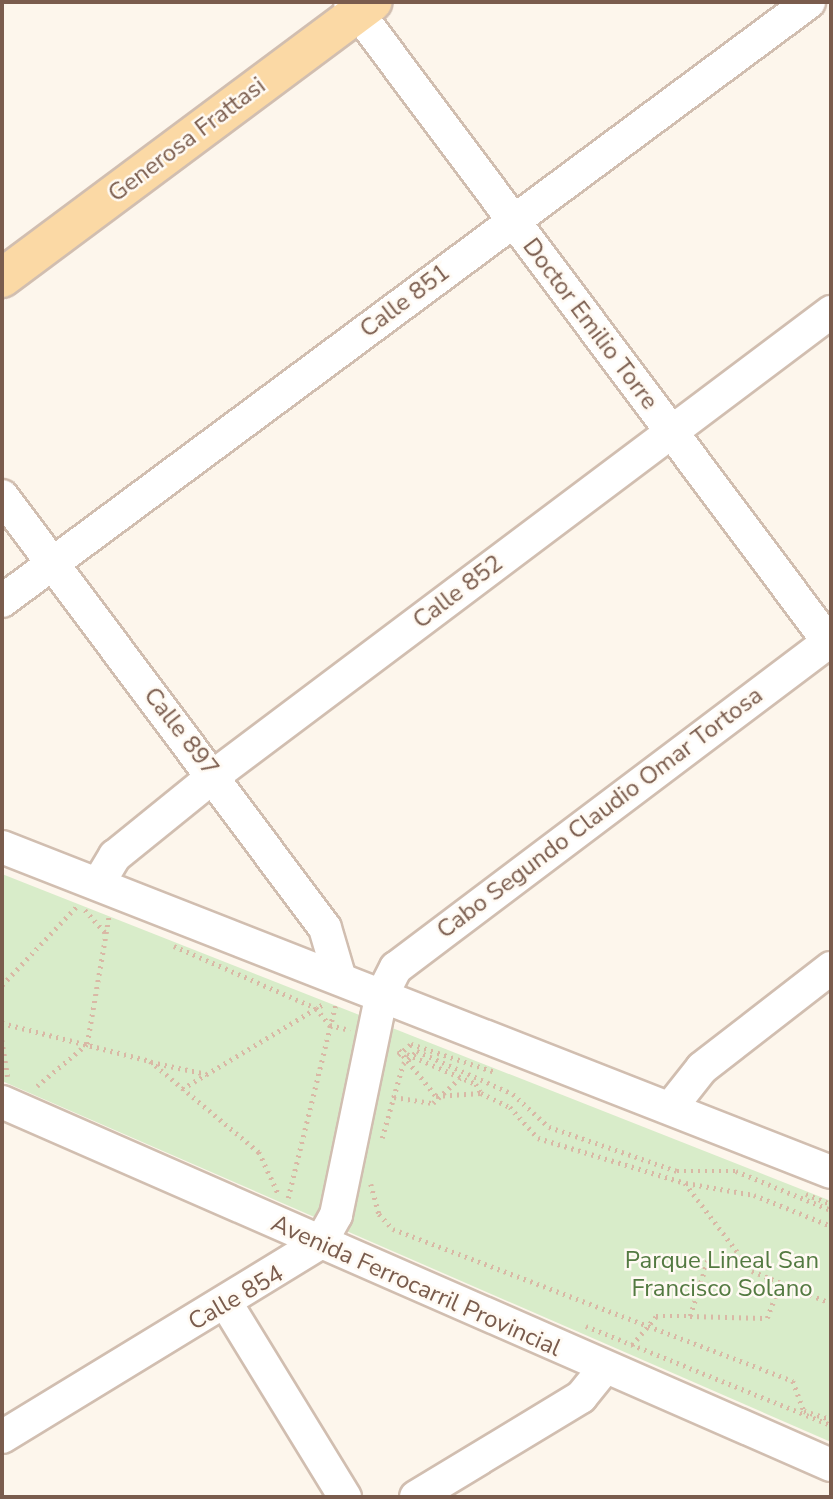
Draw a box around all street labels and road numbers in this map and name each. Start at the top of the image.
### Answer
street label: Generosa Frattasi [103,72,271,208]
street label: Doctor Emilio Torre [516,233,664,415]
street label: Calle 851 [355,258,455,344]
street label: Calle 852 [408,549,508,635]
street label: Cabo Segundo Claudio Omar Tortosa [432,681,768,945]
street label: Calle 897 [137,682,225,782]
street label: Avenida Ferrocarril Provincial [267,1209,565,1363]
street label: Calle 854 [183,1259,289,1337]

